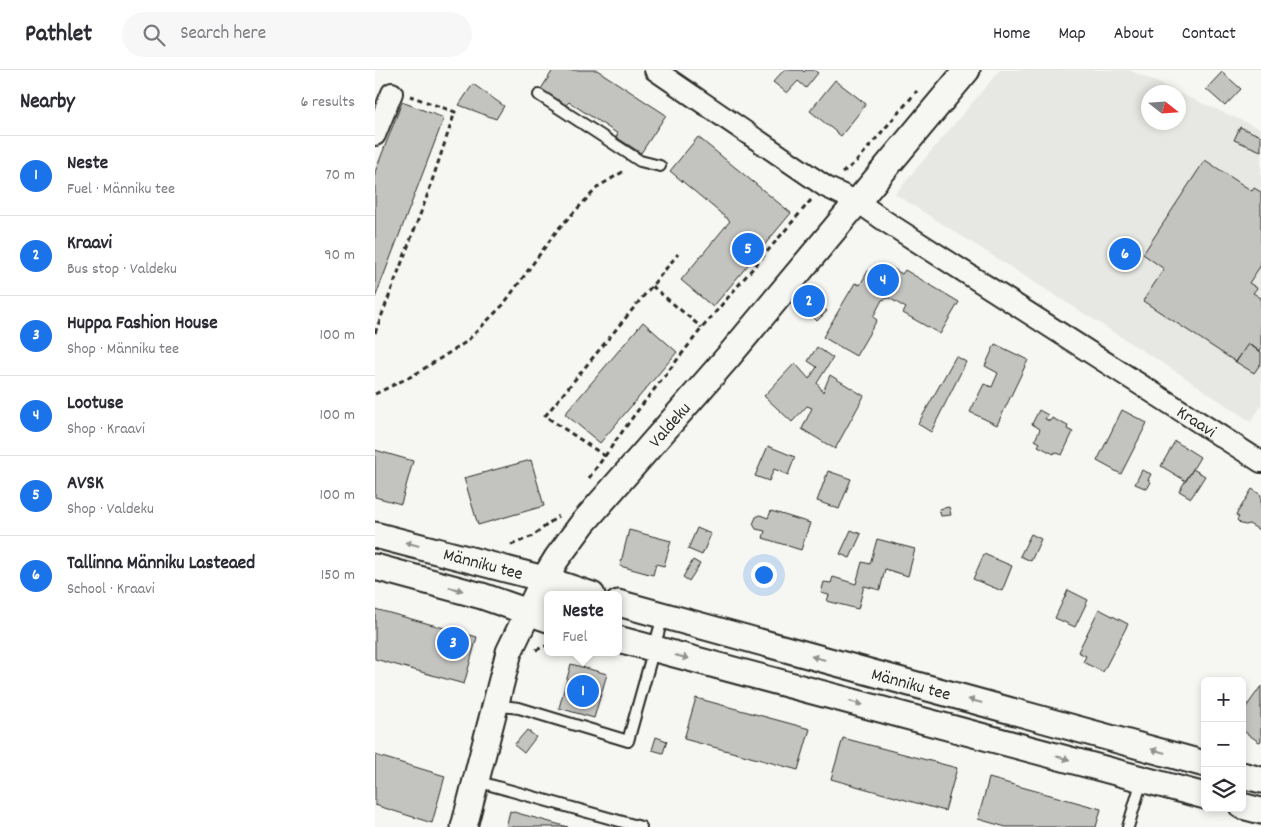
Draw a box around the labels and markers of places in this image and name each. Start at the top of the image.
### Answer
pin: 5 [732,230,764,268]
pin: 6 [1109,235,1141,273]
pin: 4 [867,261,899,299]
pin: 2 [793,282,825,320]
pin: 3 [437,624,469,662]
pin: 1 [567,672,599,710]

